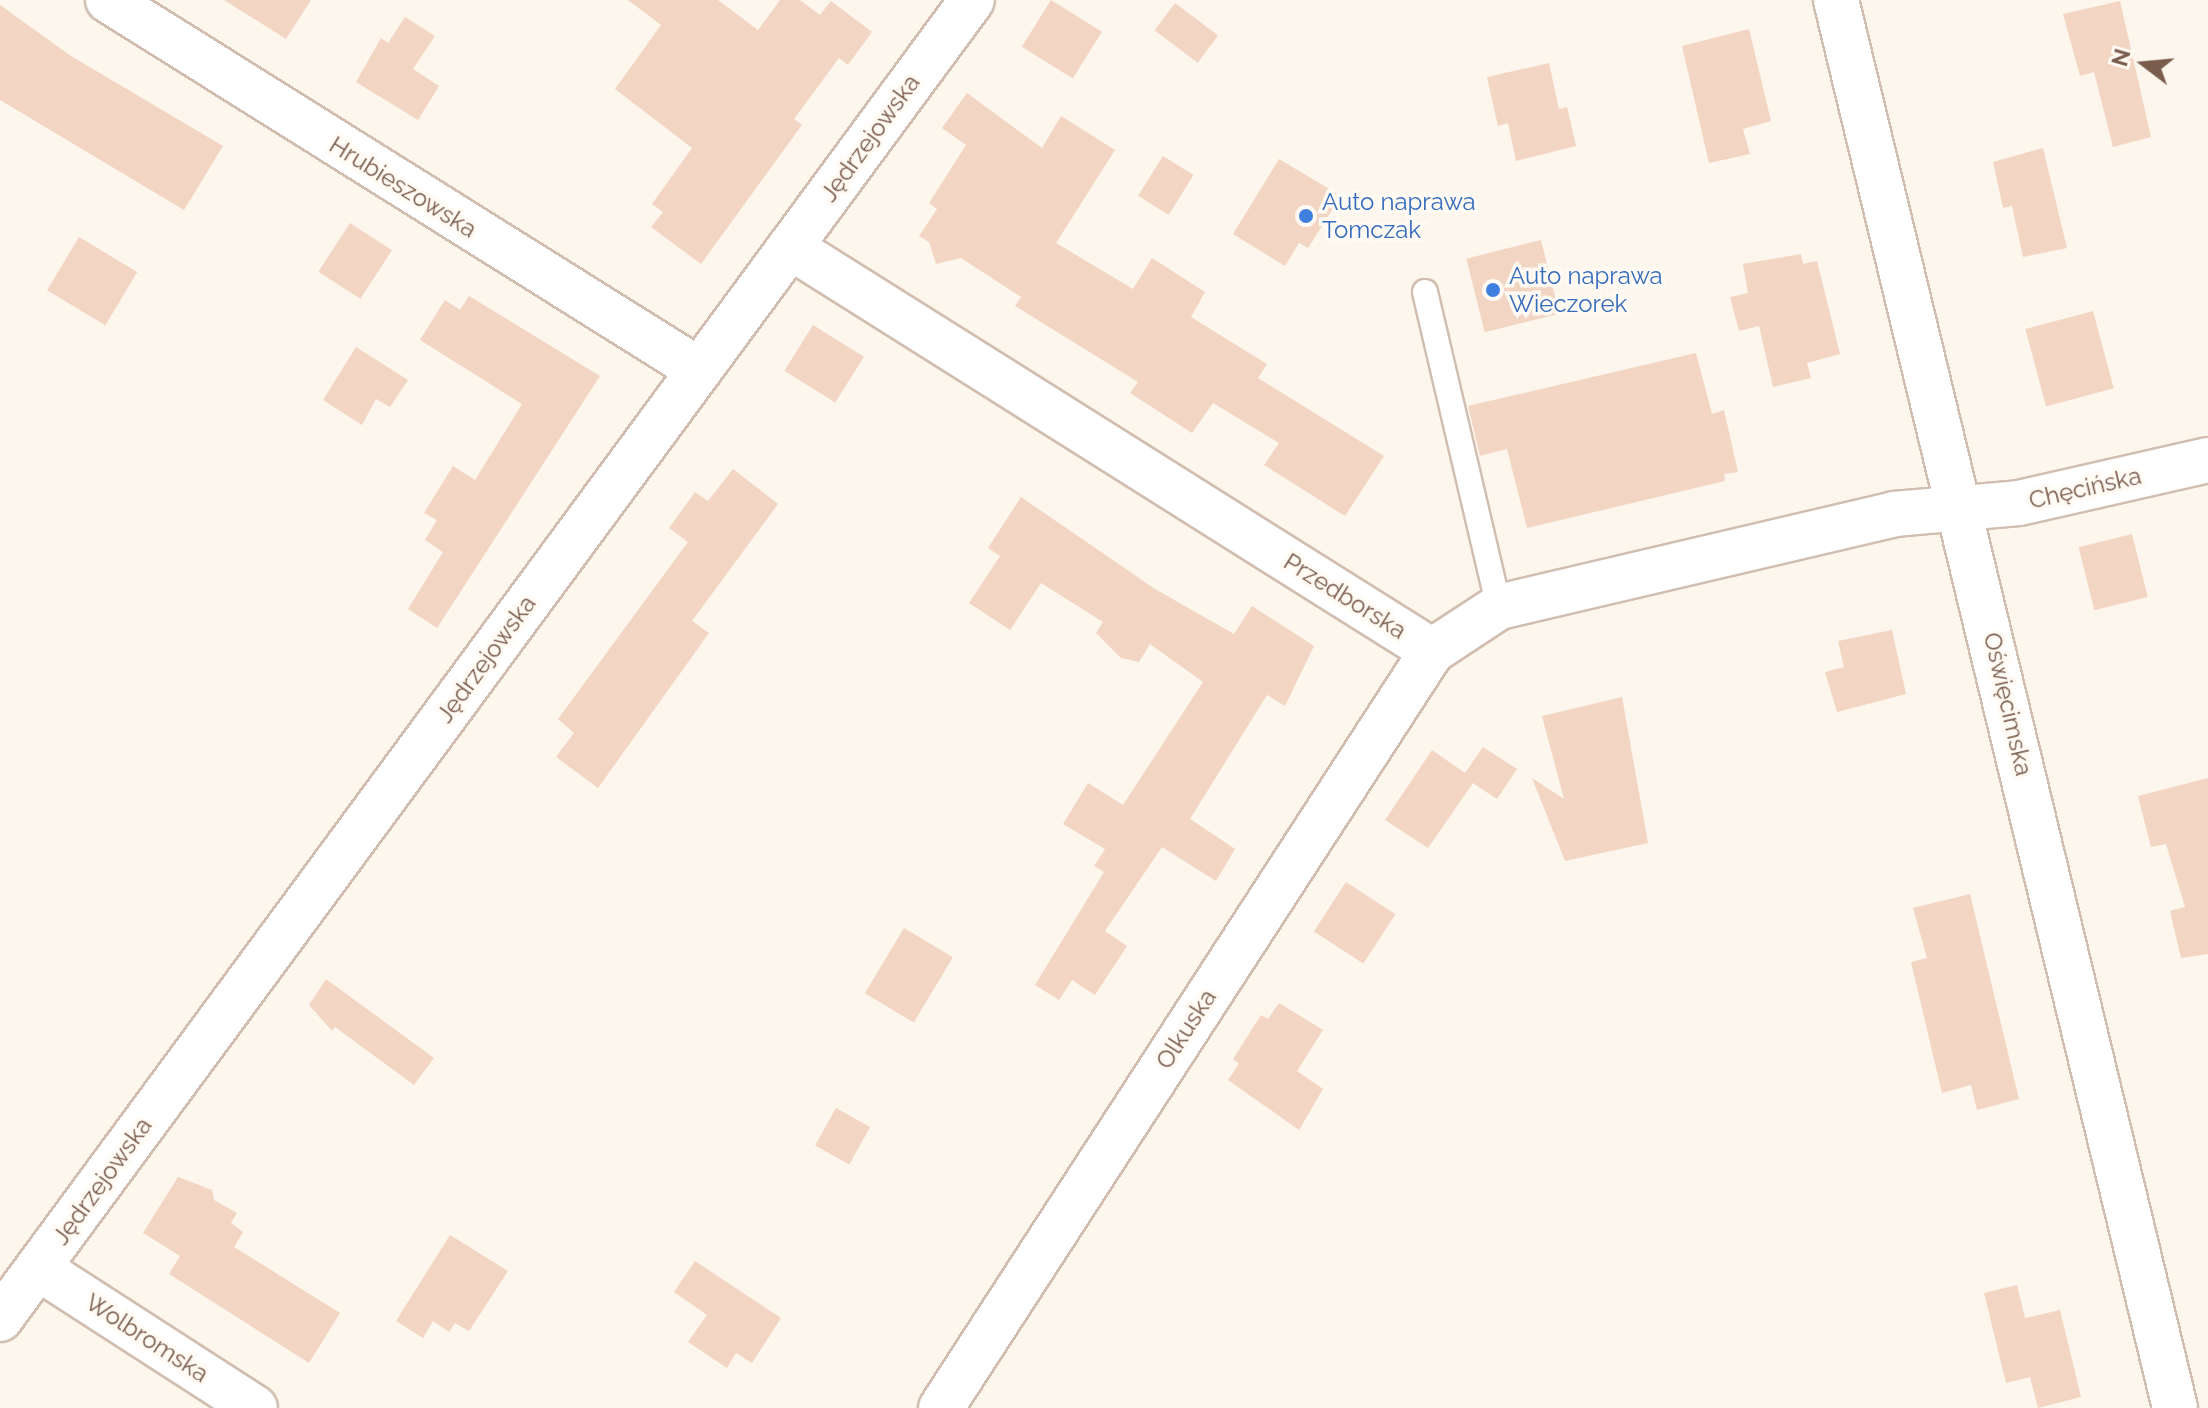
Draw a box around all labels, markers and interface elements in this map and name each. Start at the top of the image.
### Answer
north arrow [2104,24,2184,104]
text: N [2106,46,2136,69]
street label: Jędrzejowska [814,69,926,207]
street label: Hrubieszowska [324,130,482,244]
place label: Auto naprawa Tomczak [1322,188,1476,244]
marker: Auto naprawa Tomczak [1297,207,1315,225]
place label: Auto naprawa Wieczorek [1509,262,1663,318]
marker: Auto naprawa Wieczorek [1484,281,1502,299]
street label: Chęcińska [2026,461,2144,515]
street label: Przedborska [1279,547,1411,645]
street label: Jędrzejowska [430,590,542,728]
street label: Oświęcimska [1978,630,2038,778]
street label: Olkuska [1150,984,1222,1074]
street label: Jędrzejowska [46,1112,158,1250]
street label: Wolbromska [80,1288,214,1388]

